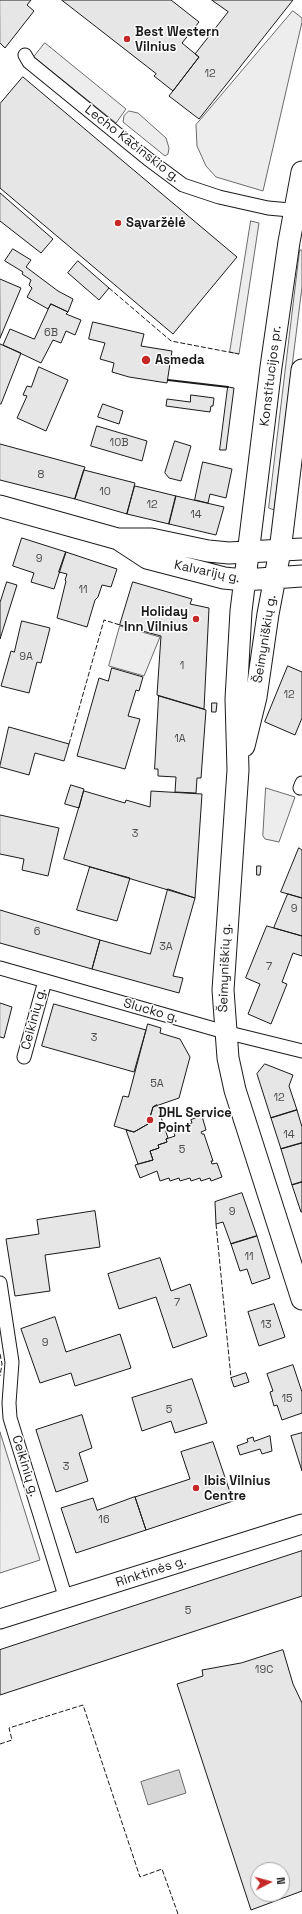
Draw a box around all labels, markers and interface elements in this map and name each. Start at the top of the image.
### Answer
place label: Best Western Vilnius [135,24,219,55]
marker: Best Western Vilnius [122,34,132,44]
house number: 12 [204,67,216,81]
street label: Lecho Kačinskio g. [81,102,183,186]
place label: Sąvaržėlė [126,215,186,231]
marker: Sąvaržėlė [113,218,123,228]
street label: Konstitucijos pr. [257,325,285,427]
house number: 6B [44,326,58,340]
place label: Asmeda [155,352,204,368]
marker: Asmeda [140,354,152,366]
house number: 10B [110,436,128,450]
house number: 8 [38,468,44,482]
house number: 10 [99,485,111,499]
house number: 12 [146,498,158,512]
house number: 14 [190,508,202,522]
house number: 9 [36,552,42,566]
street label: Kalvarijų g. [173,557,241,587]
house number: 11 [78,583,88,597]
street label: Šeimyniškių g. [250,594,280,684]
place label: Holiday Inn Vilnius [124,604,188,635]
marker: Holiday Inn Vilnius [191,614,201,624]
house number: 9A [19,650,33,664]
house number: 1 [180,659,184,673]
house number: 12 [283,688,295,702]
house number: 1A [174,732,186,746]
house number: 3 [132,827,138,841]
house number: 9 [291,902,297,916]
street label: Šeimyniškių g. [216,923,234,1013]
house number: 6 [34,925,40,939]
house number: 3A [159,940,173,954]
house number: 7 [266,960,272,974]
street label: Ceikinių g. [18,986,50,1052]
street label: Slucko g. [122,996,180,1026]
house number: 3 [91,1031,97,1045]
house number: 5A [150,1077,164,1091]
house number: 12 [273,1091,285,1105]
place label: DHL Service Point [158,1105,232,1136]
marker: DHL Service Point [145,1115,155,1125]
house number: 14 [283,1128,295,1142]
house number: 5 [179,1143,185,1157]
house number: 9 [229,1205,235,1219]
house number: 11 [244,1250,254,1264]
house number: 7 [174,1296,180,1310]
house number: 13 [260,1318,272,1332]
house number: 9 [42,1336,48,1350]
house number: 15 [281,1392,293,1406]
house number: 5 [166,1403,172,1417]
street label: Ceikinių g. [8,1433,42,1499]
house number: 3 [63,1460,69,1474]
place label: Ibis Vilnius Centre [204,1473,271,1504]
marker: Ibis Vilnius Centre [191,1483,201,1493]
house number: 16 [98,1513,110,1527]
street label: Rinktinės g. [114,1553,188,1591]
house number: 5 [185,1604,191,1618]
house number: 19C [255,1663,273,1677]
north arrow [250,1862,290,1902]
text: N [274,1876,288,1885]

